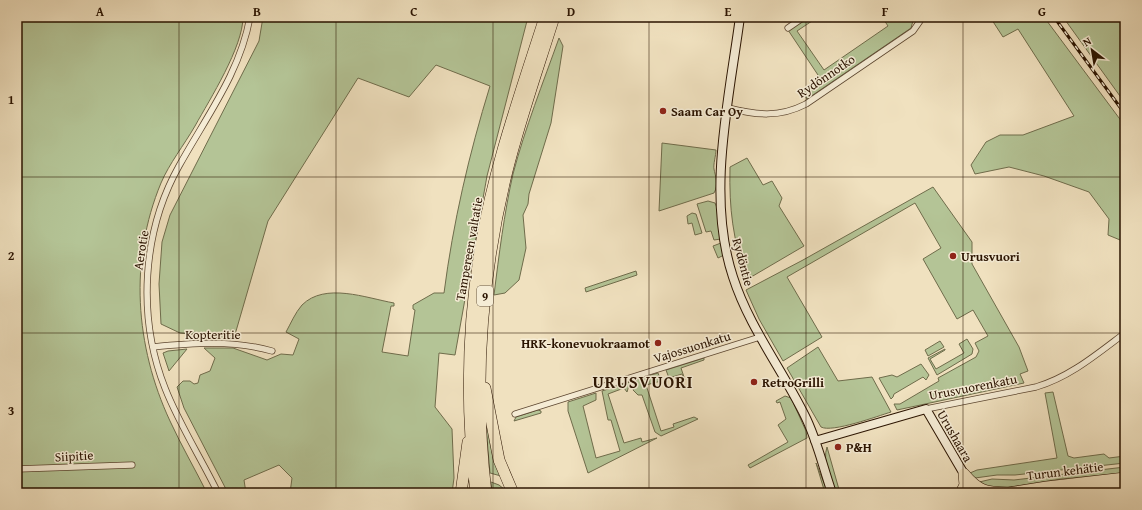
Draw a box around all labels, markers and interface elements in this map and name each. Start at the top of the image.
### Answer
text: A [96,2,105,21]
text: B [253,2,261,21]
text: C [410,2,418,21]
text: D [567,2,575,21]
text: E [725,2,732,21]
text: F [882,2,889,21]
text: G [1038,2,1046,21]
north arrow [1072,30,1112,70]
text: N [1080,32,1095,50]
street label: Rydönnotko [793,49,859,102]
text: 1 [8,90,14,109]
place label: Saam Car Oy [671,102,743,121]
marker: Saam Car Oy [658,106,668,116]
street label: Tampereen valtatie [451,196,487,302]
street label: Aerotie [128,229,154,271]
street label: Rydöntie [727,236,759,288]
text: 2 [8,246,15,265]
place label: Urusvuori [961,247,1020,266]
marker: Urusvuori [948,251,958,261]
road number: 9 [477,286,493,306]
street label: Kopteritie [185,325,241,344]
street label: Vajossuonkatu [651,326,733,368]
place label: HRK-konevuokraamot [521,334,650,353]
marker: HRK-konevuokraamot [653,338,663,348]
district label: URUSVUORI [592,369,694,394]
street label: Urusvuorenkatu [927,369,1019,405]
place label: RetroGrilli [762,373,824,392]
marker: RetroGrilli [749,377,759,387]
text: 3 [8,401,14,420]
street label: Urushaara [933,407,978,466]
place label: P&H [846,438,872,457]
marker: P&H [833,442,843,452]
street label: Siipitie [54,446,94,466]
street label: Turun kehätie [1026,457,1104,485]

